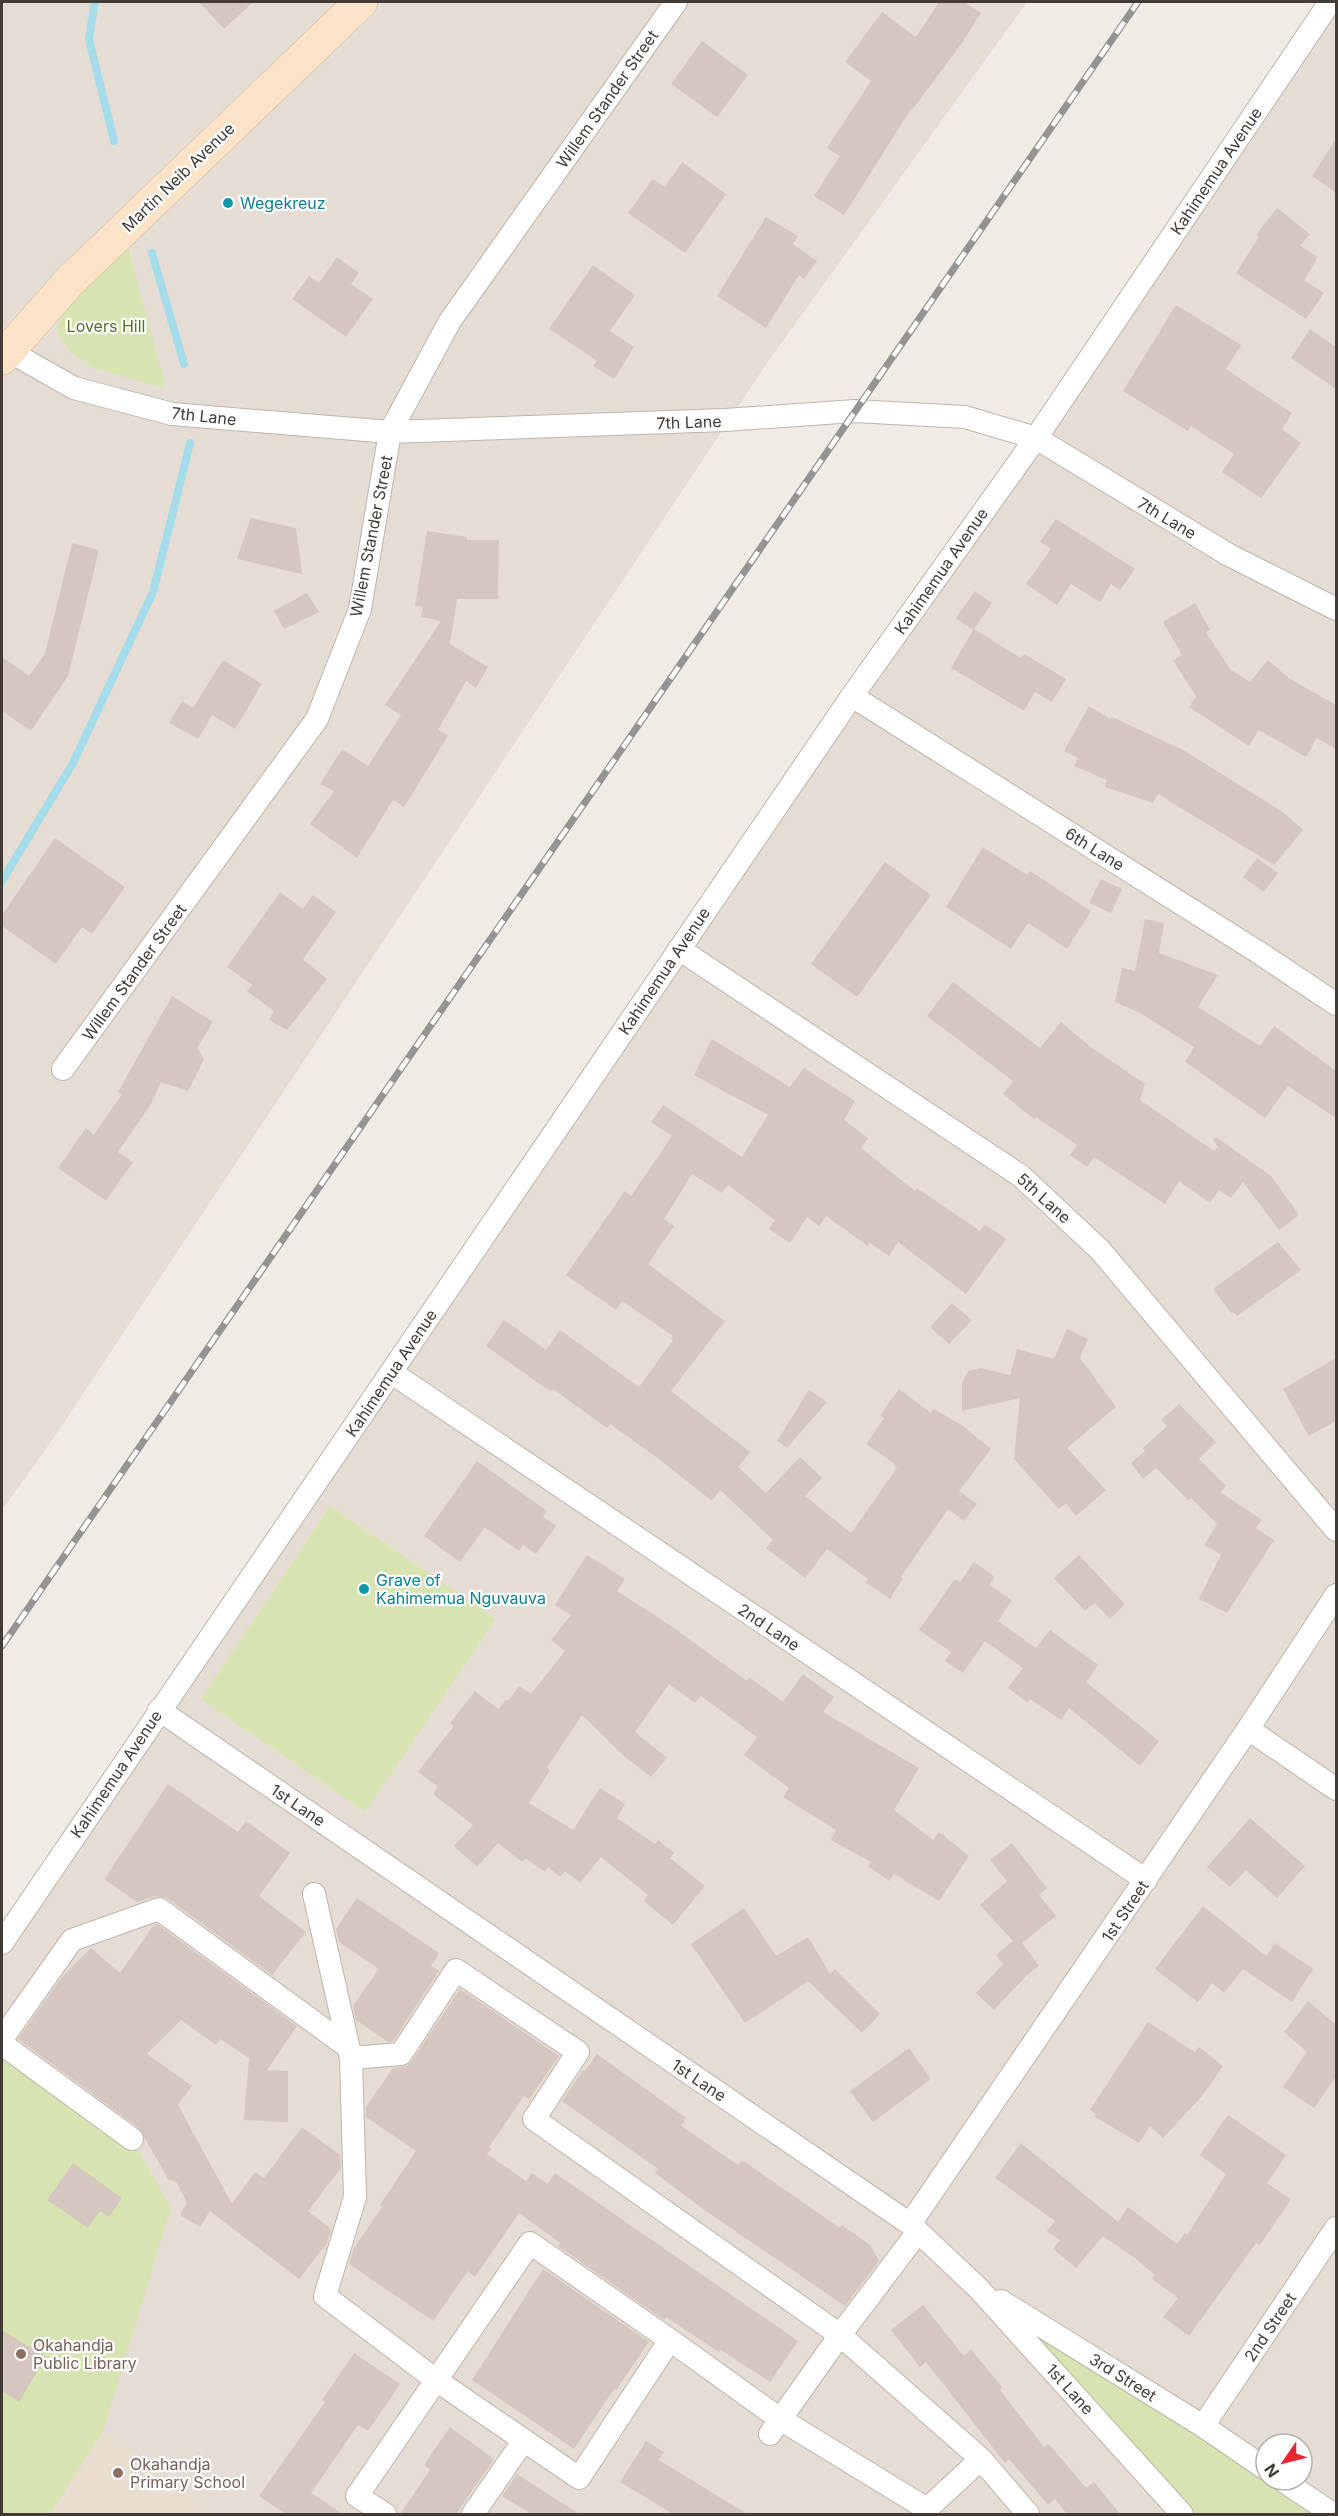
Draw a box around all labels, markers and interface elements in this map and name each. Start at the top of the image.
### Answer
street label: Willem Stander Street [552,26,662,172]
street label: Kahimemua Avenue [1166,103,1266,239]
street label: Martin Neib Avenue [118,118,238,236]
place label: Wegekreuz [240,193,326,213]
marker: Wegekreuz [221,196,235,210]
park label: Lovers Hill [67,316,145,336]
street label: 7th Lane [171,403,237,429]
street label: 7th Lane [656,411,722,433]
street label: Willem Stander Street [346,454,396,618]
street label: 7th Lane [1134,493,1200,543]
street label: Kahimemua Avenue [890,504,992,638]
street label: 6th Lane [1062,823,1128,875]
street label: Willem Stander Street [78,900,190,1044]
street label: Kahimemua Avenue [614,903,714,1039]
street label: 5th Lane [1013,1169,1075,1227]
street label: Kahimemua Avenue [341,1305,441,1441]
place label: Grave of Kahimemua Nguvauva [376,1570,546,1608]
marker: Grave of Kahimemua Nguvauva [357,1582,371,1596]
street label: 2nd Lane [734,1599,804,1655]
street label: Kahimemua Avenue [66,1706,166,1842]
street label: 1st Lane [267,1780,329,1830]
street label: 1st Street [1097,1876,1153,1946]
street label: 1st Lane [668,2055,730,2105]
street label: 2nd Street [1240,2289,1300,2365]
place label: Okahandja Public Library [33,2335,137,2373]
marker: Okahandja Public Library [14,2347,28,2361]
street label: 3rd Street [1086,2349,1160,2405]
street label: 1st Lane [1042,2359,1098,2419]
north arrow [1254,2432,1314,2492]
place label: Okahandja Primary School [130,2454,245,2492]
text: N [1260,2460,1283,2481]
marker: Okahandja Primary School [111,2466,125,2480]

